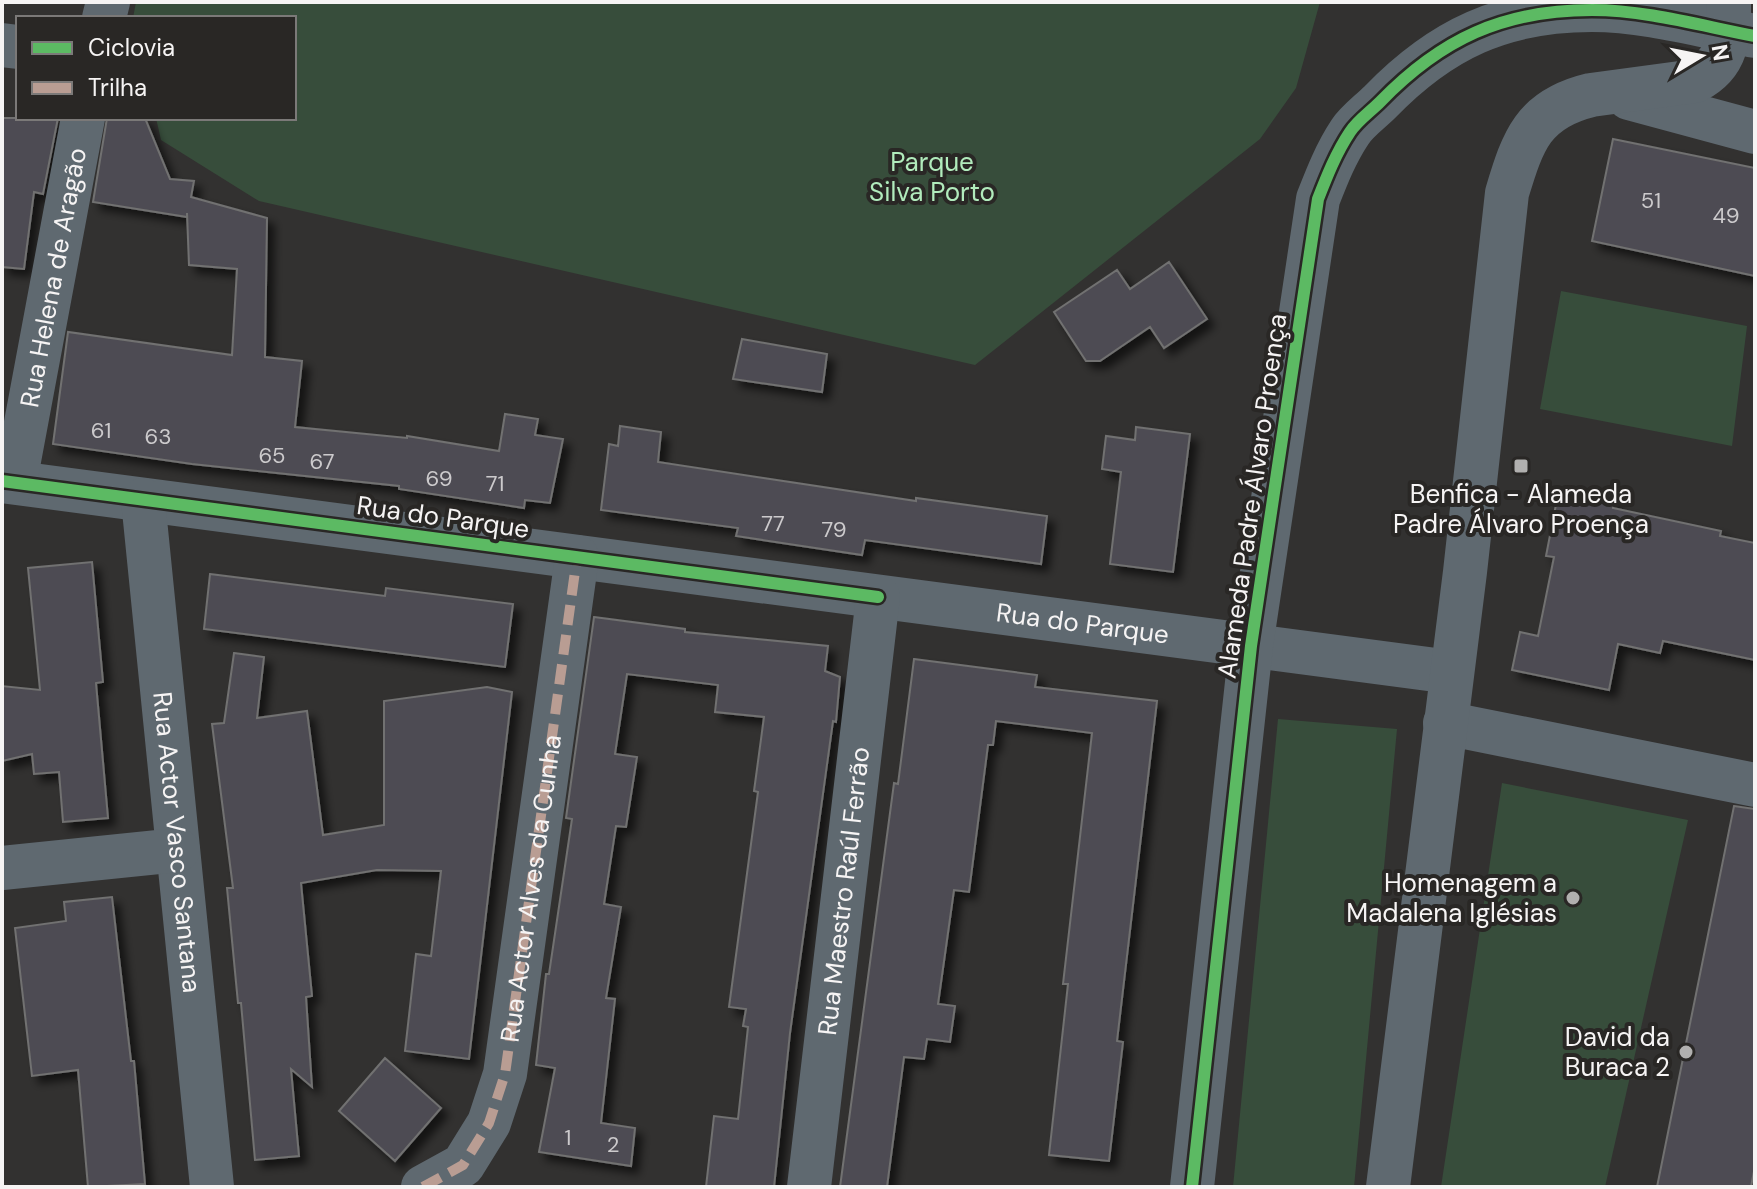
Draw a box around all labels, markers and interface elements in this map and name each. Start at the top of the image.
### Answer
legend [16,16,296,120]
north arrow [1661,16,1741,96]
text: Ciclovia [88,32,175,63]
text: N [1705,42,1736,63]
text: Trilha [88,72,147,103]
street label: Rua Helena de Aragão [12,145,94,410]
park label: Parque Silva Porto [869,145,995,209]
house number: 51 [1641,186,1661,215]
house number: 49 [1712,201,1740,230]
street label: Alameda Padre Álvaro Proença [1210,311,1294,681]
house number: 61 [91,416,111,445]
house number: 63 [145,422,171,451]
house number: 65 [259,441,285,470]
house number: 67 [310,447,335,476]
marker: Benfica - Alameda Padre Álvaro Proença [1512,457,1530,475]
house number: 69 [425,464,453,493]
house number: 71 [486,469,504,498]
place label: Benfica - Alameda Padre Álvaro Proença [1393,477,1649,541]
street label: Rua do Parque [355,488,531,546]
house number: 77 [761,509,785,538]
house number: 79 [822,515,847,544]
street label: Rua do Parque [994,595,1171,652]
street label: Rua Actor Vasco Santana [145,690,209,994]
street label: Rua Actor Alves da Cunha [493,732,569,1044]
street label: Rua Maestro Raúl Ferrão [810,745,877,1037]
place label: Homenagem a Madalena Iglésias [1346,866,1557,930]
marker: Homenagem a Madalena Iglésias [1564,889,1582,907]
place label: David da Buraca 2 [1565,1020,1670,1084]
marker: David da Buraca 2 [1677,1043,1695,1061]
house number: 1 [565,1123,571,1152]
house number: 2 [607,1130,619,1159]

